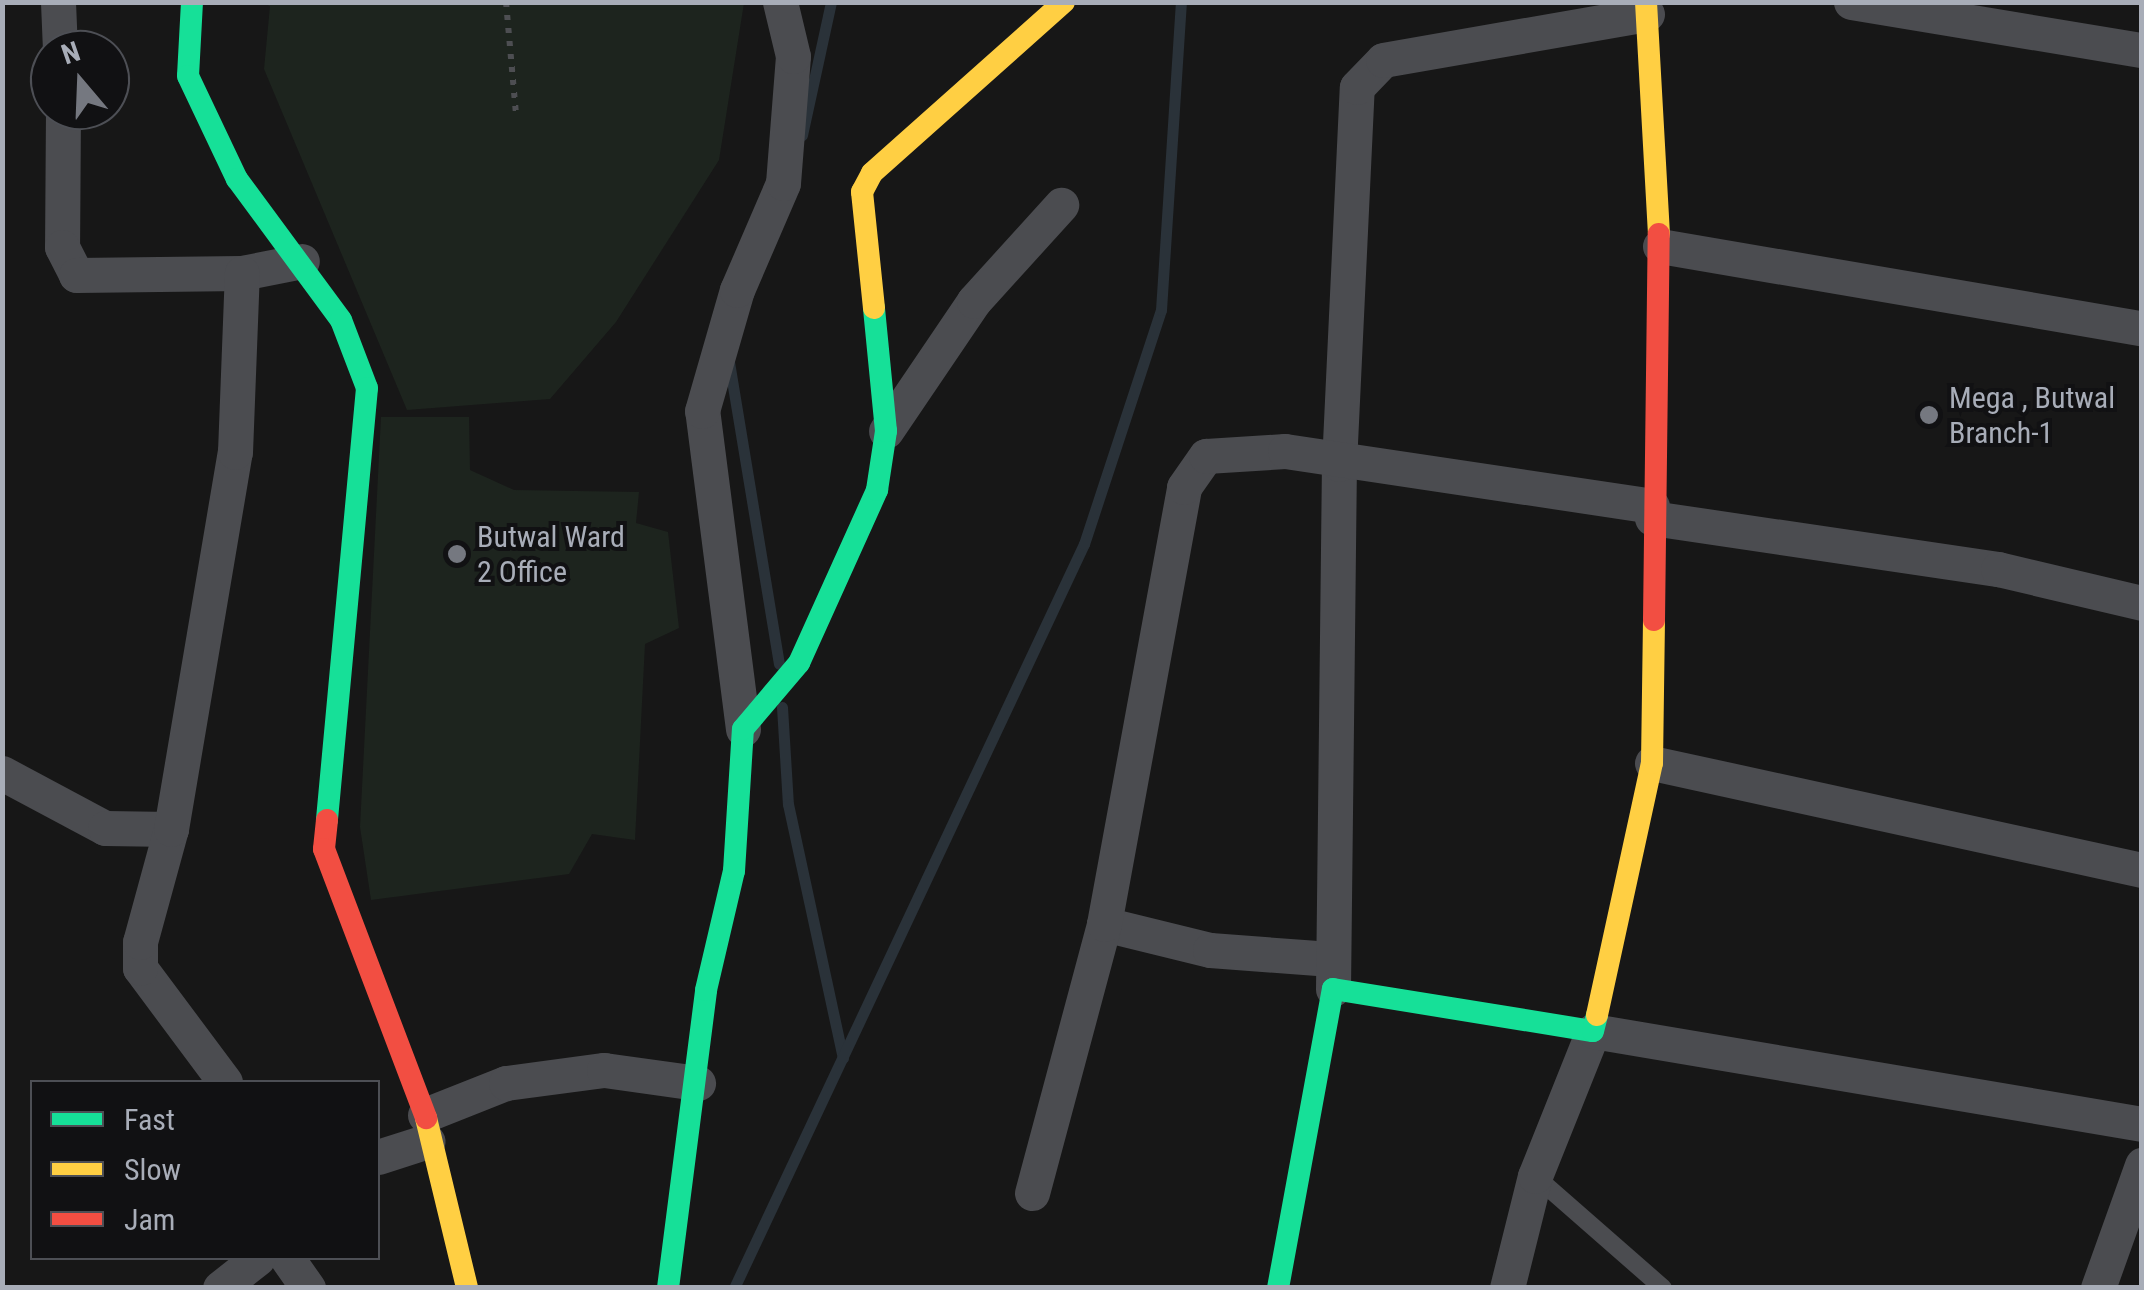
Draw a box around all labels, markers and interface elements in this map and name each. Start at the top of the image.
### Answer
north arrow [30,30,130,130]
text: N [57,35,84,71]
place label: Mega , Butwal Branch-1 [1949,380,2115,450]
marker: Mega , Butwal Branch-1 [1918,404,1940,426]
place label: Butwal Ward 2 Office [477,519,625,590]
marker: Butwal Ward 2 Office [446,543,468,565]
legend [30,1080,380,1260]
text: Fast [124,1102,175,1137]
text: Slow [124,1152,181,1187]
text: Jam [124,1202,175,1237]

